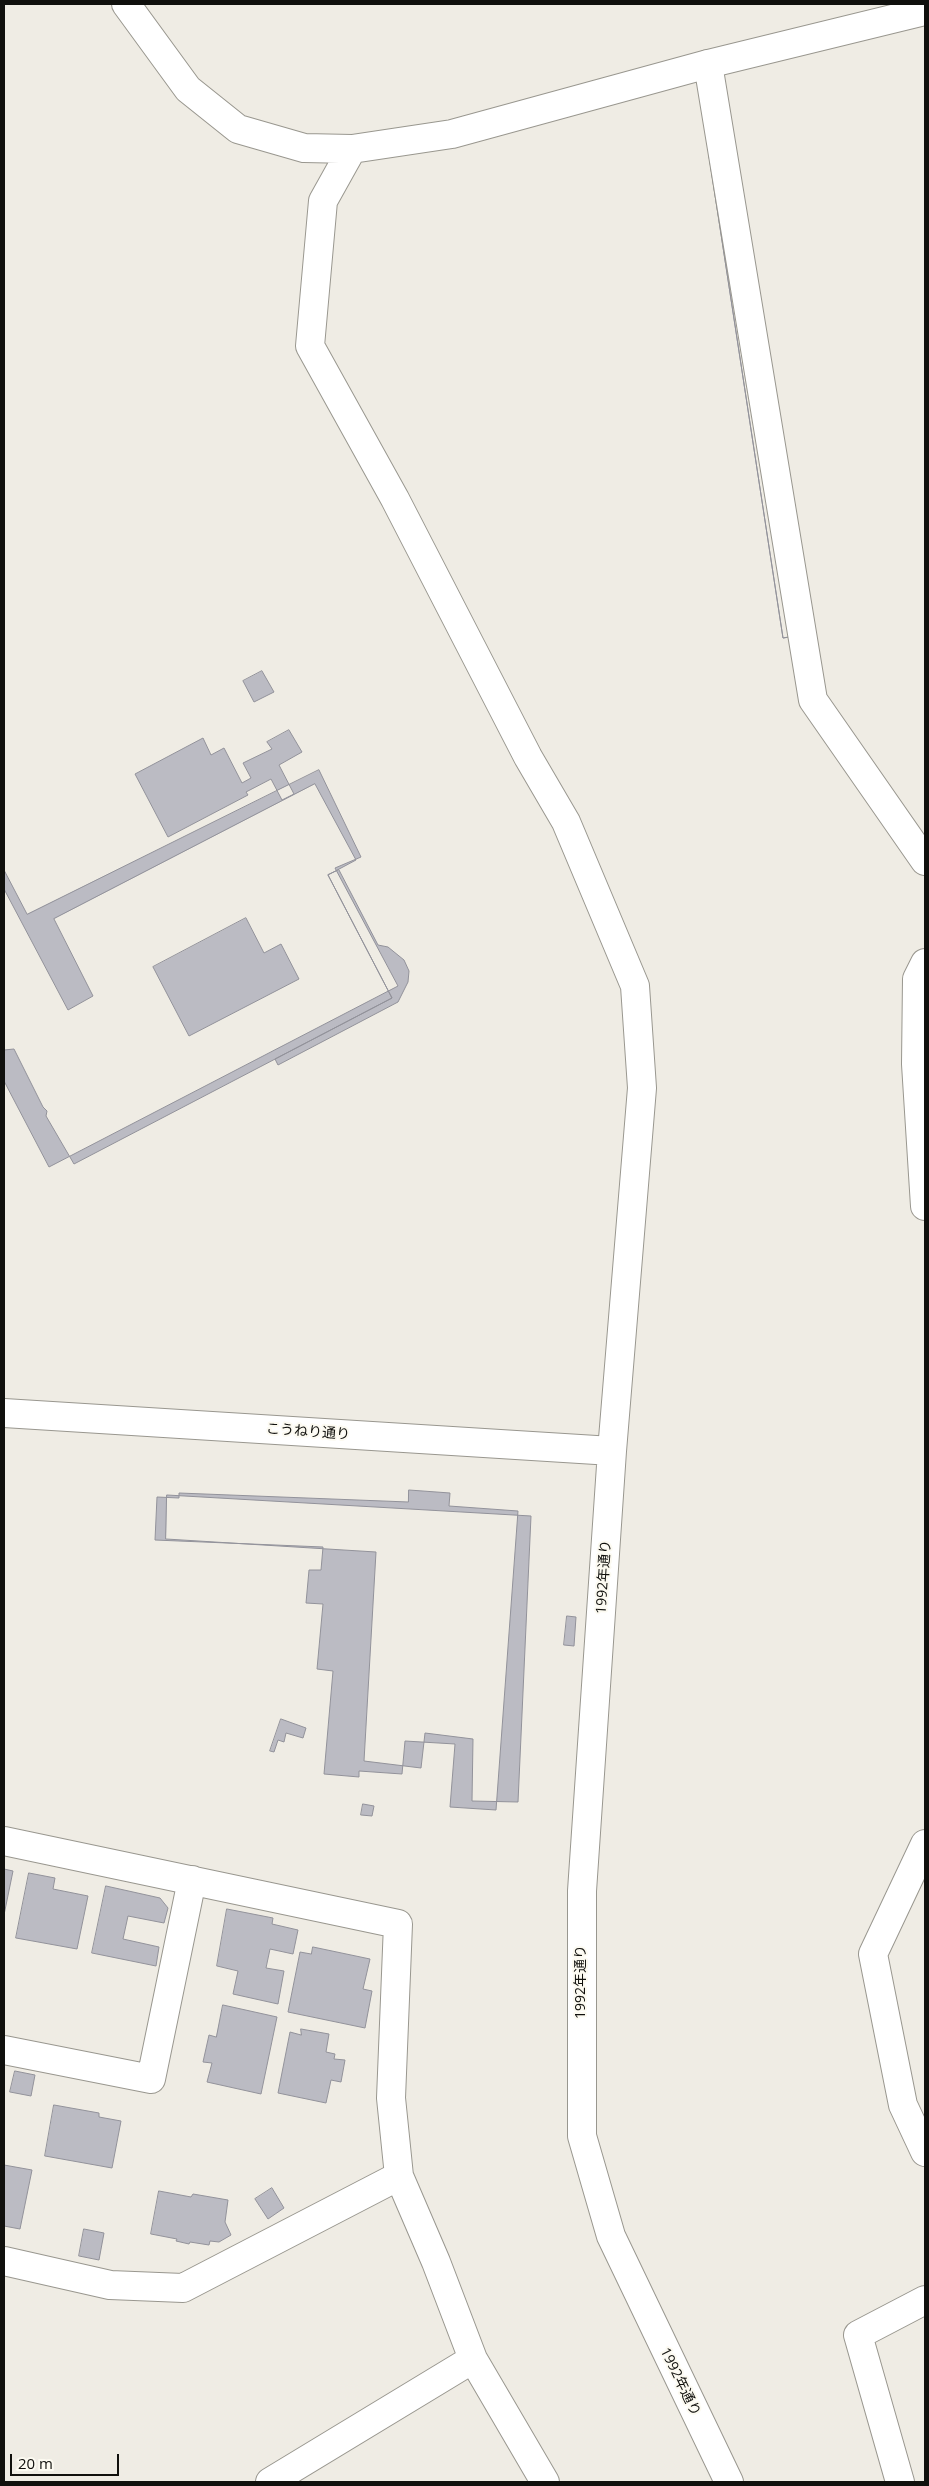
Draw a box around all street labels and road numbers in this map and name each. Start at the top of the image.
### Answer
street label: こうねり通り [266,1421,350,1443]
street label: 1992年通り [593,1539,615,1615]
street label: 1992年通り [573,1945,589,2019]
street label: 1992年通り [656,2345,704,2419]

